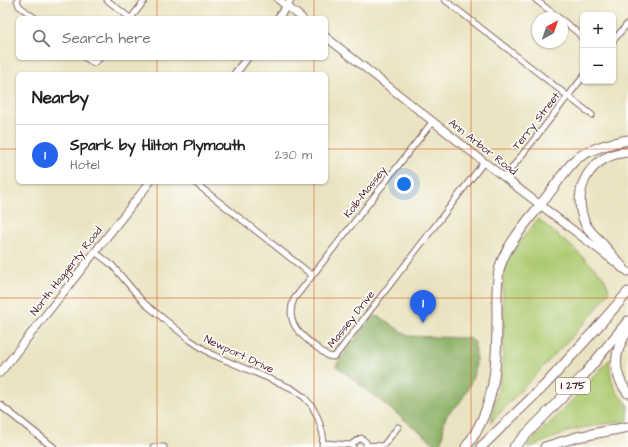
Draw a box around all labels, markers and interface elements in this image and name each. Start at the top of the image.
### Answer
north arrow [532,12,568,48]
map controls [580,12,616,84]
button: + [580,12,616,48]
search box [16,16,328,60]
icon: search [30,27,52,49]
text: Search here [62,28,151,49]
button: − [580,48,616,84]
text: Nearby [32,86,89,110]
street label: Terry Street [509,89,564,154]
street label: Ann Arbor Road [445,115,521,179]
text: Spark by Hilton Plymouth [70,135,245,156]
text: 1 [44,146,46,164]
text: 230 m [274,146,312,164]
text: Hotel [70,156,100,174]
street label: Kolb-Massey [340,163,391,222]
your location [394,174,414,194]
street label: North Haggerty Road [26,223,107,319]
street label: Massey Drive [324,287,379,351]
pin: 1 [410,290,436,323]
street label: Newport Drive [202,331,276,377]
road number: I 275 [556,378,590,394]

